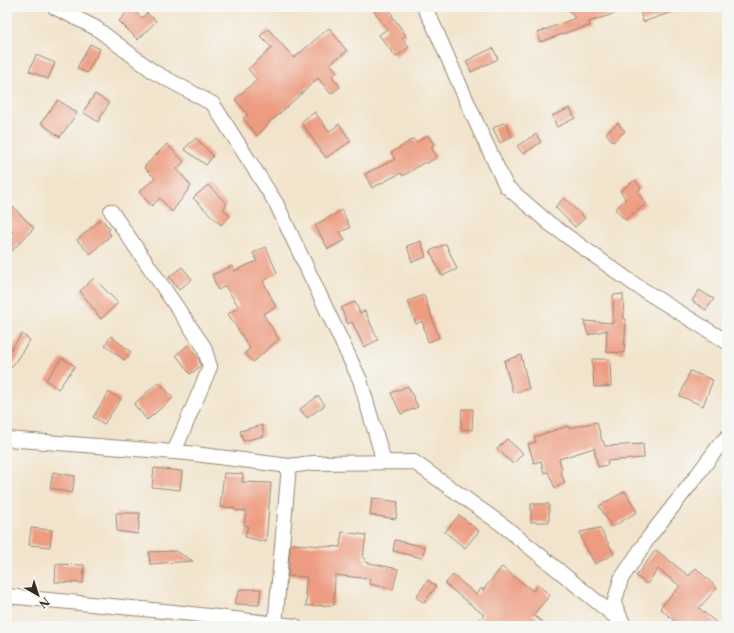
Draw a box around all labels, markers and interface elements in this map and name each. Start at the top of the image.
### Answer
north arrow [18,575,58,615]
text: N [36,594,52,611]

